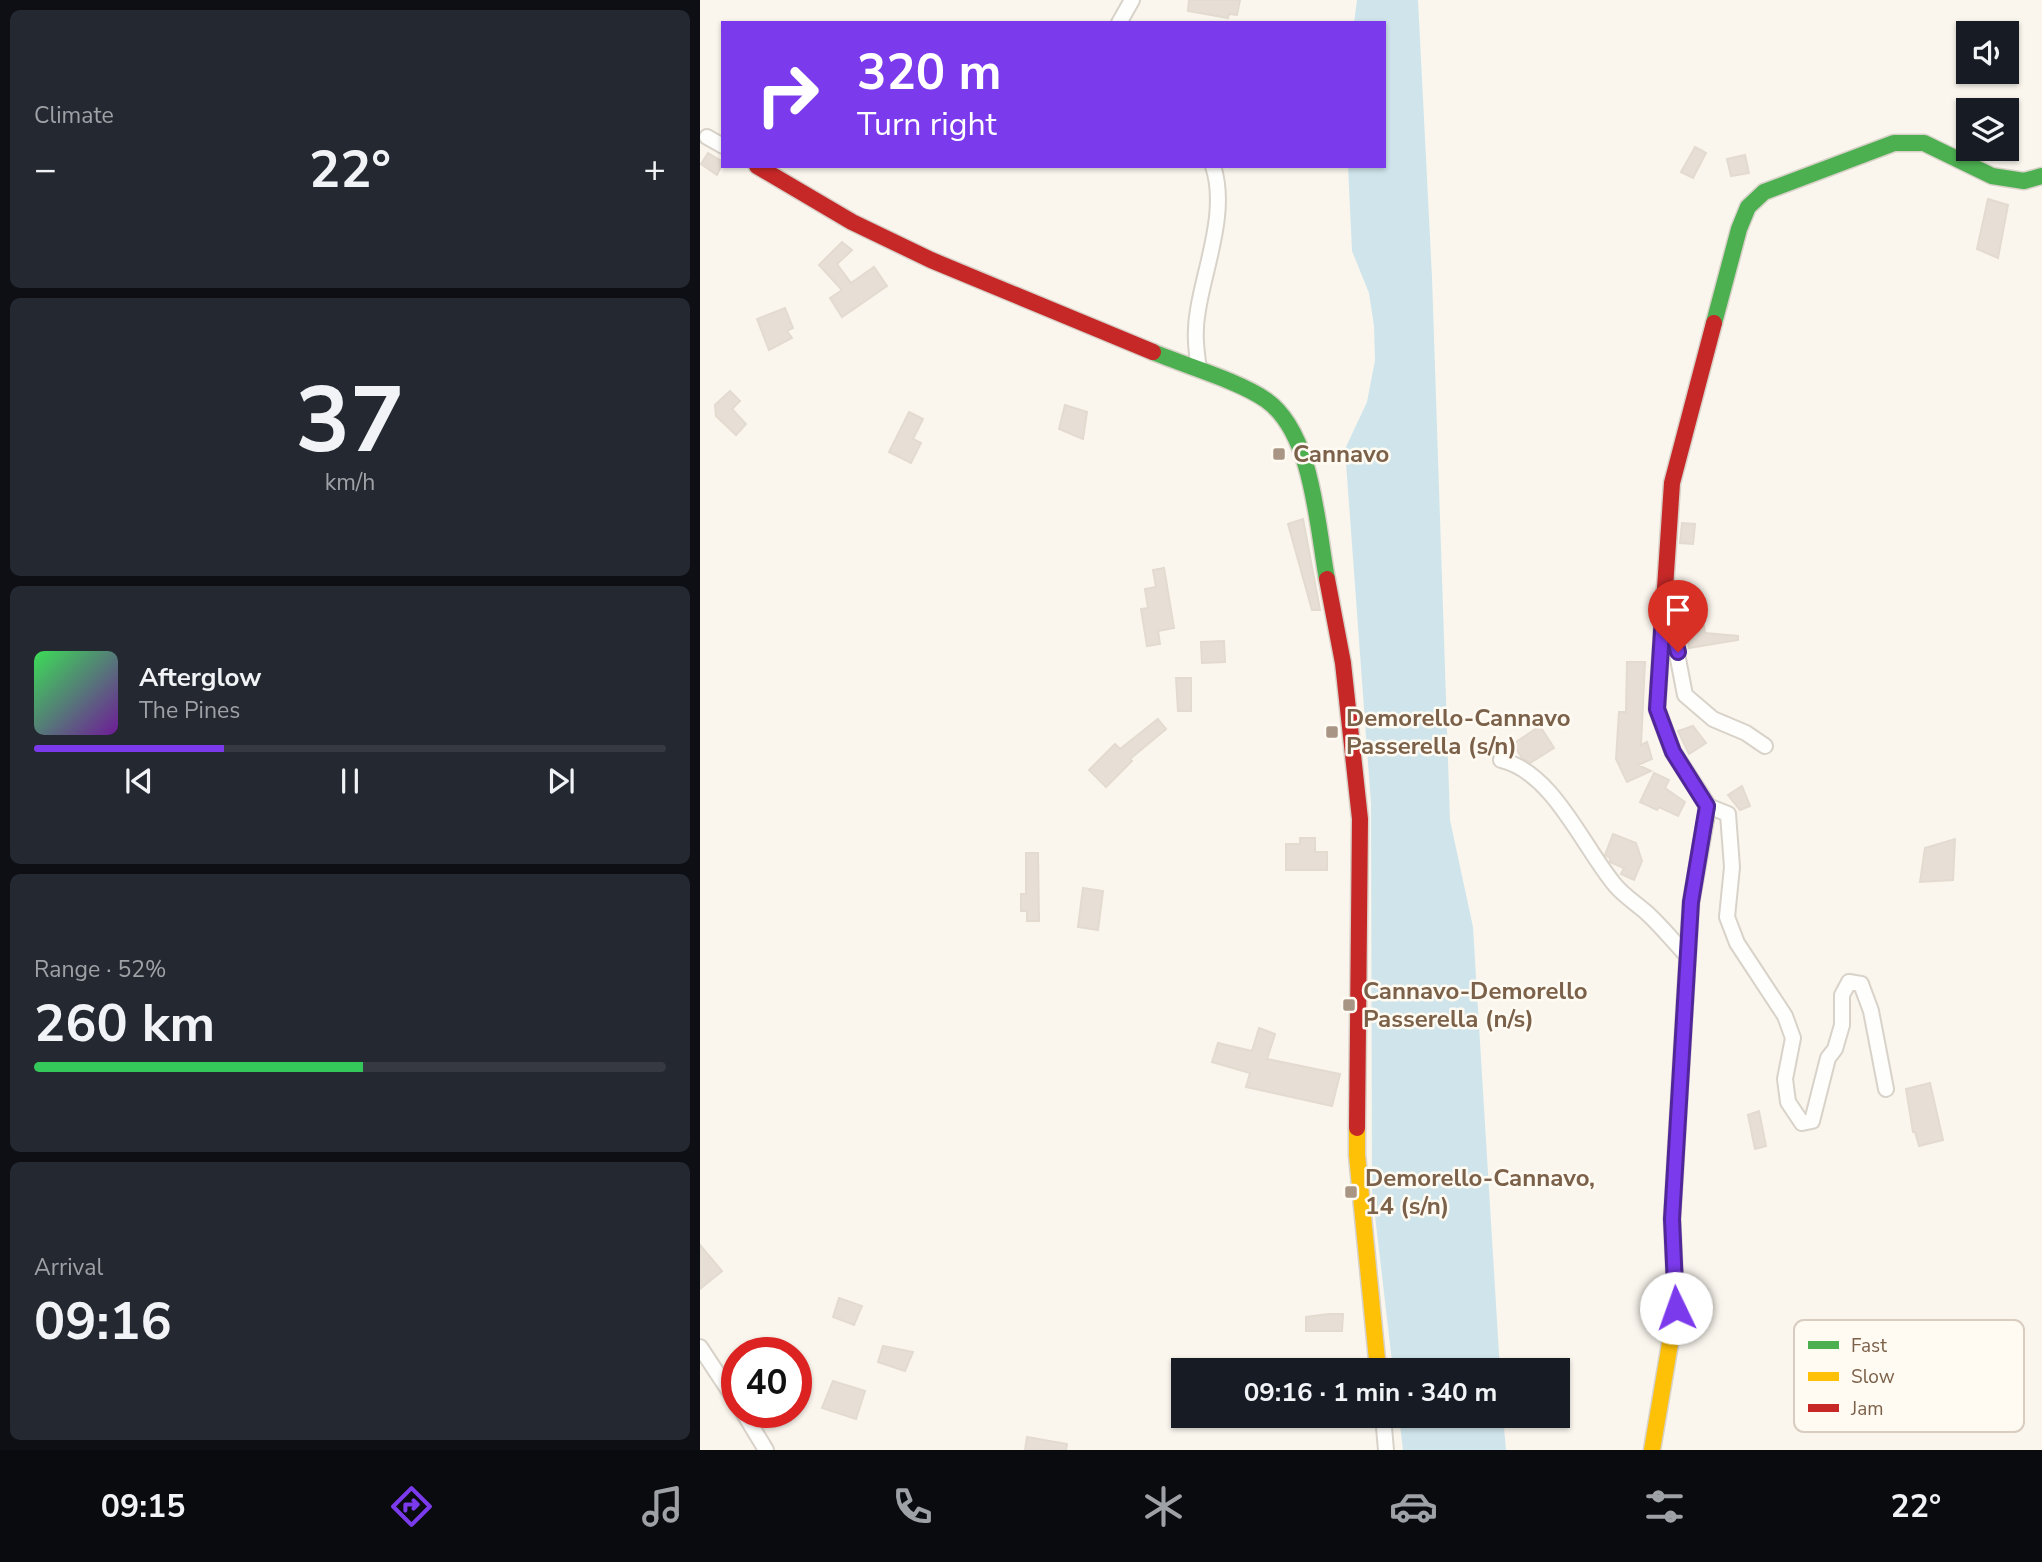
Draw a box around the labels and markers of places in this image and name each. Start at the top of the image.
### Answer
place label: Cannavo [1293,438,1389,470]
marker: Cannavo [1271,446,1287,462]
pin [1648,580,1708,652]
place label: Demorello-Cannavo Passerella (s/n) [1346,702,1571,762]
marker: Demorello-Cannavo Passerella (s/n) [1324,724,1340,740]
place label: Cannavo-Demorello Passerella (n/s) [1363,975,1588,1035]
marker: Cannavo-Demorello Passerella (n/s) [1341,997,1357,1013]
place label: Demorello-Cannavo, 14 (s/n) [1365,1162,1595,1222]
marker: Demorello-Cannavo, 14 (s/n) [1343,1184,1359,1200]

